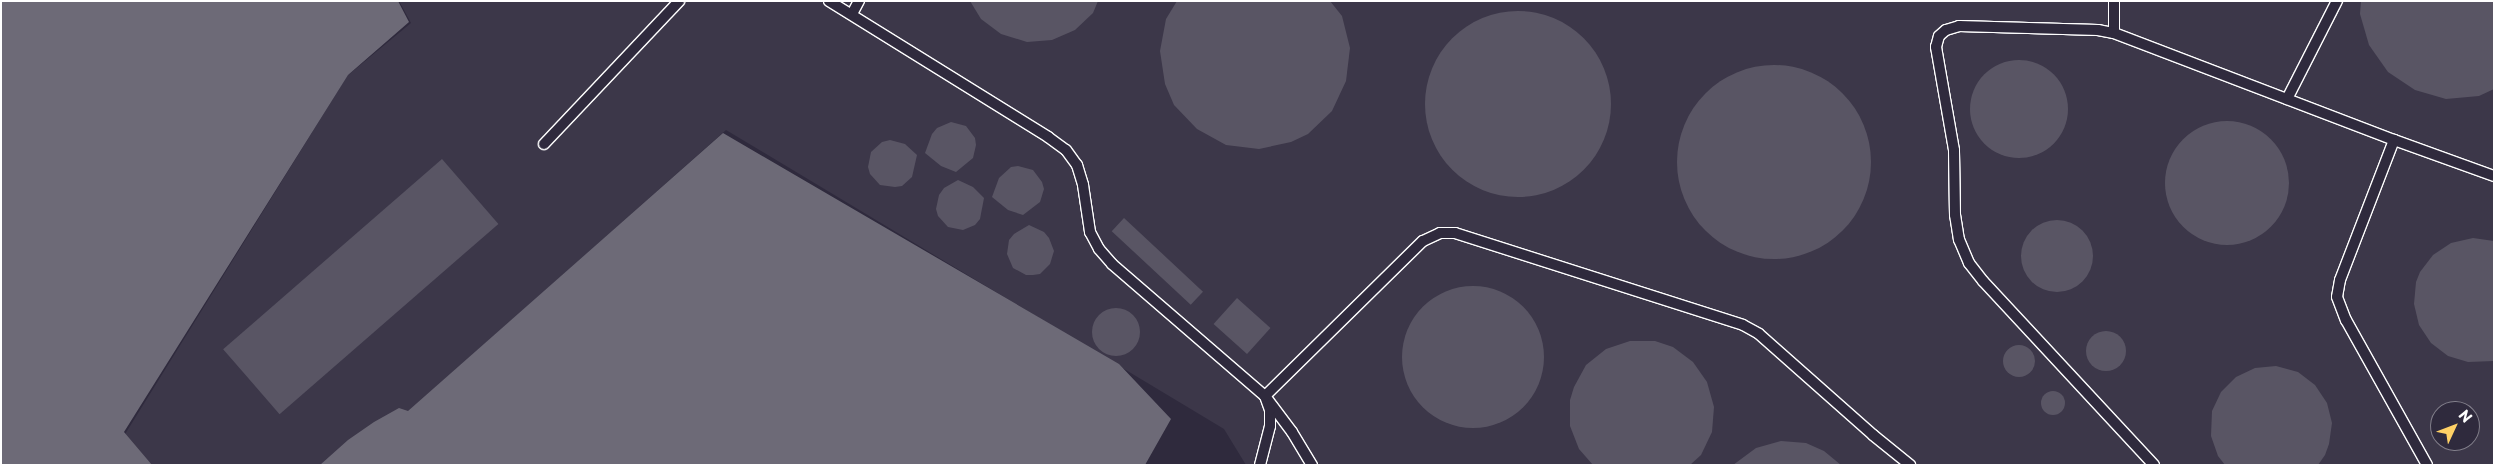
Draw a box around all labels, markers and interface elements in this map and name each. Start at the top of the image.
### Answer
north arrow [2430,401,2480,451]
text: N [2454,405,2477,427]

